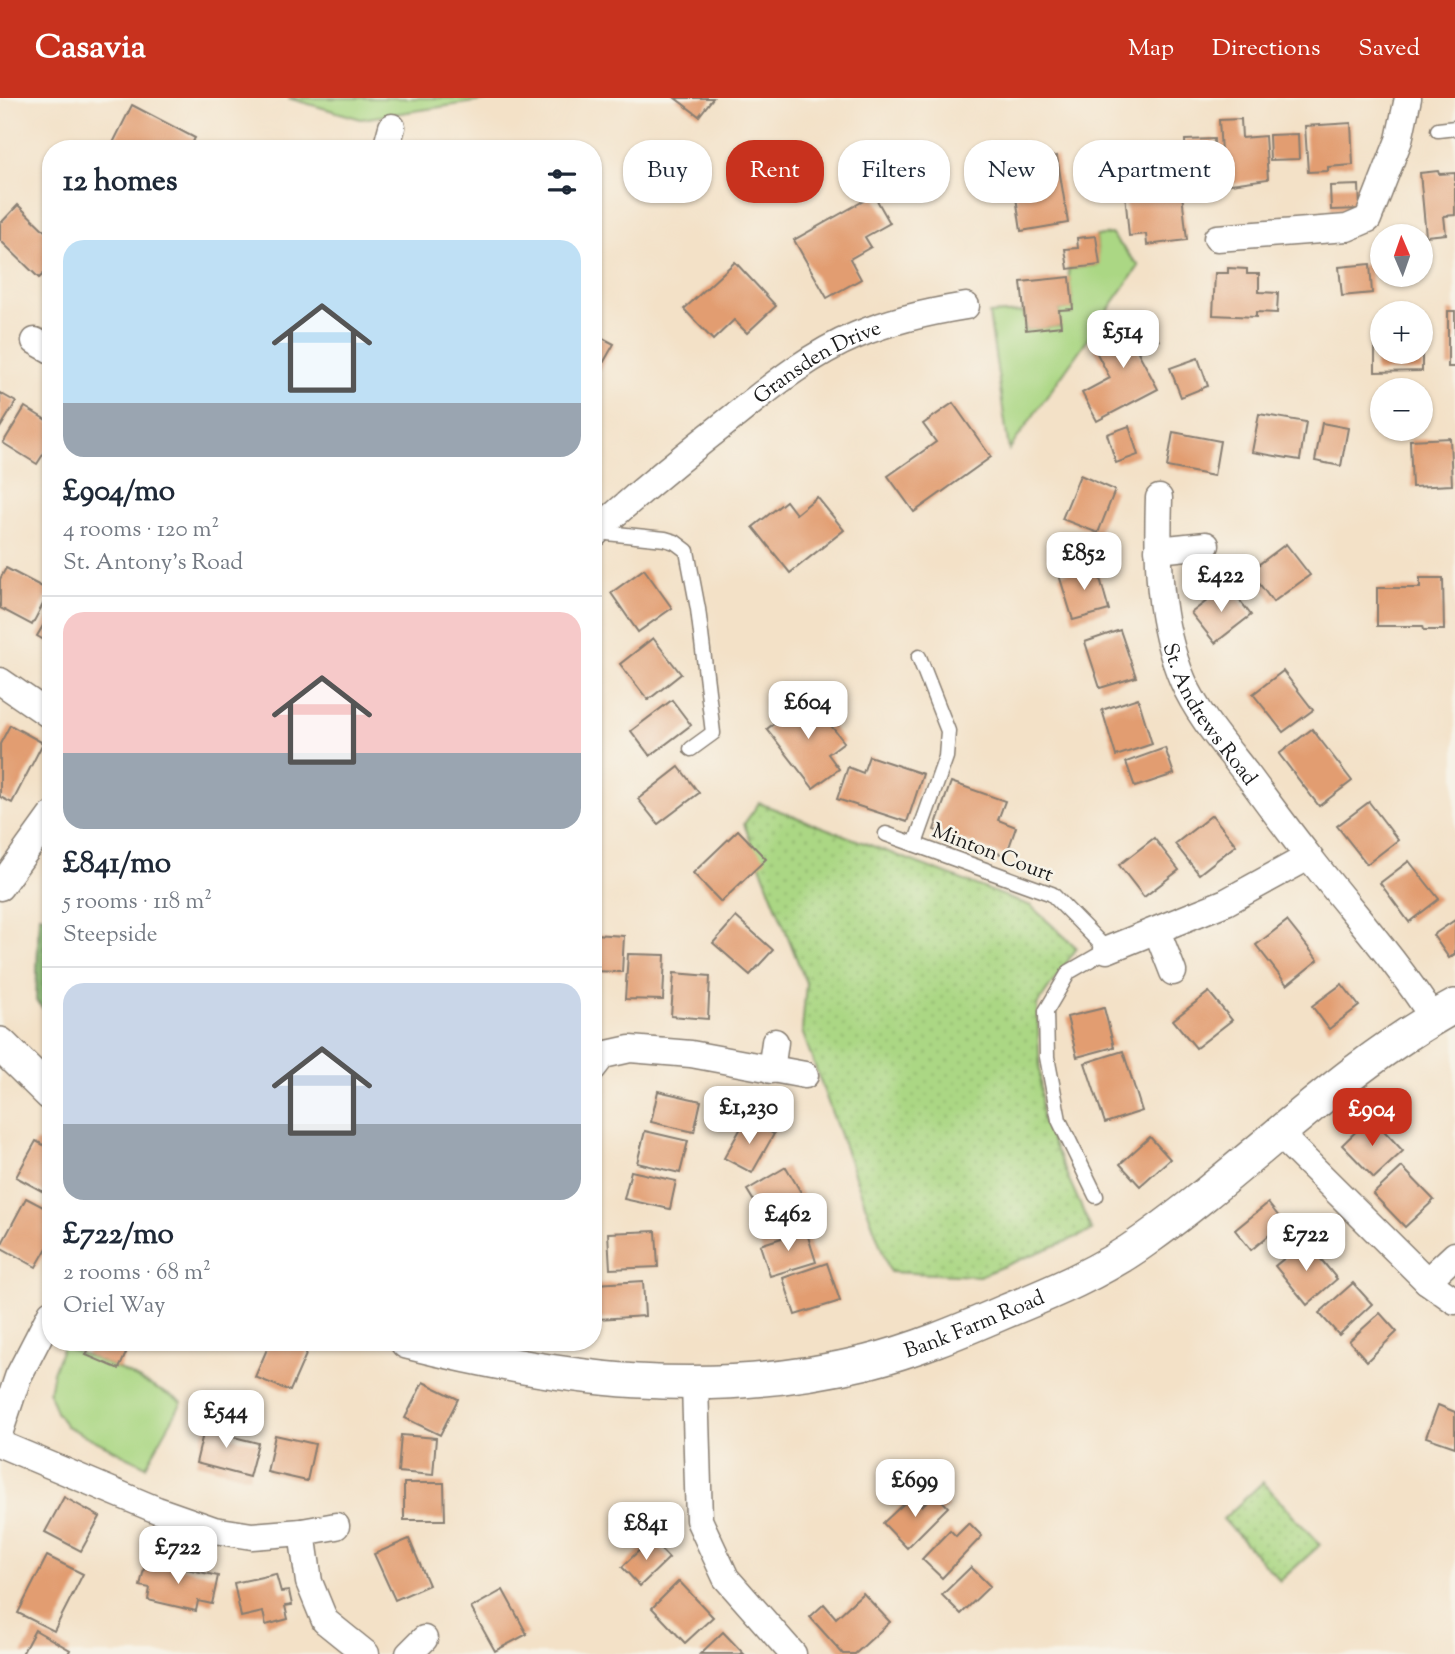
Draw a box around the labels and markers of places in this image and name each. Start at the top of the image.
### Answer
pin: £514 [1082,310,1164,370]
pin: £852 [1043,532,1125,592]
pin: £422 [1180,554,1262,614]
pin: £604 [767,682,849,741]
pin: £1,230 [692,1086,806,1146]
pin: £904 [1331,1088,1413,1148]
pin: £462 [747,1194,829,1253]
pin: £722 [1265,1214,1347,1273]
pin: £544 [185,1390,267,1450]
pin: £699 [874,1460,956,1519]
pin: £841 [605,1502,687,1562]
pin: £722 [137,1526,219,1586]

